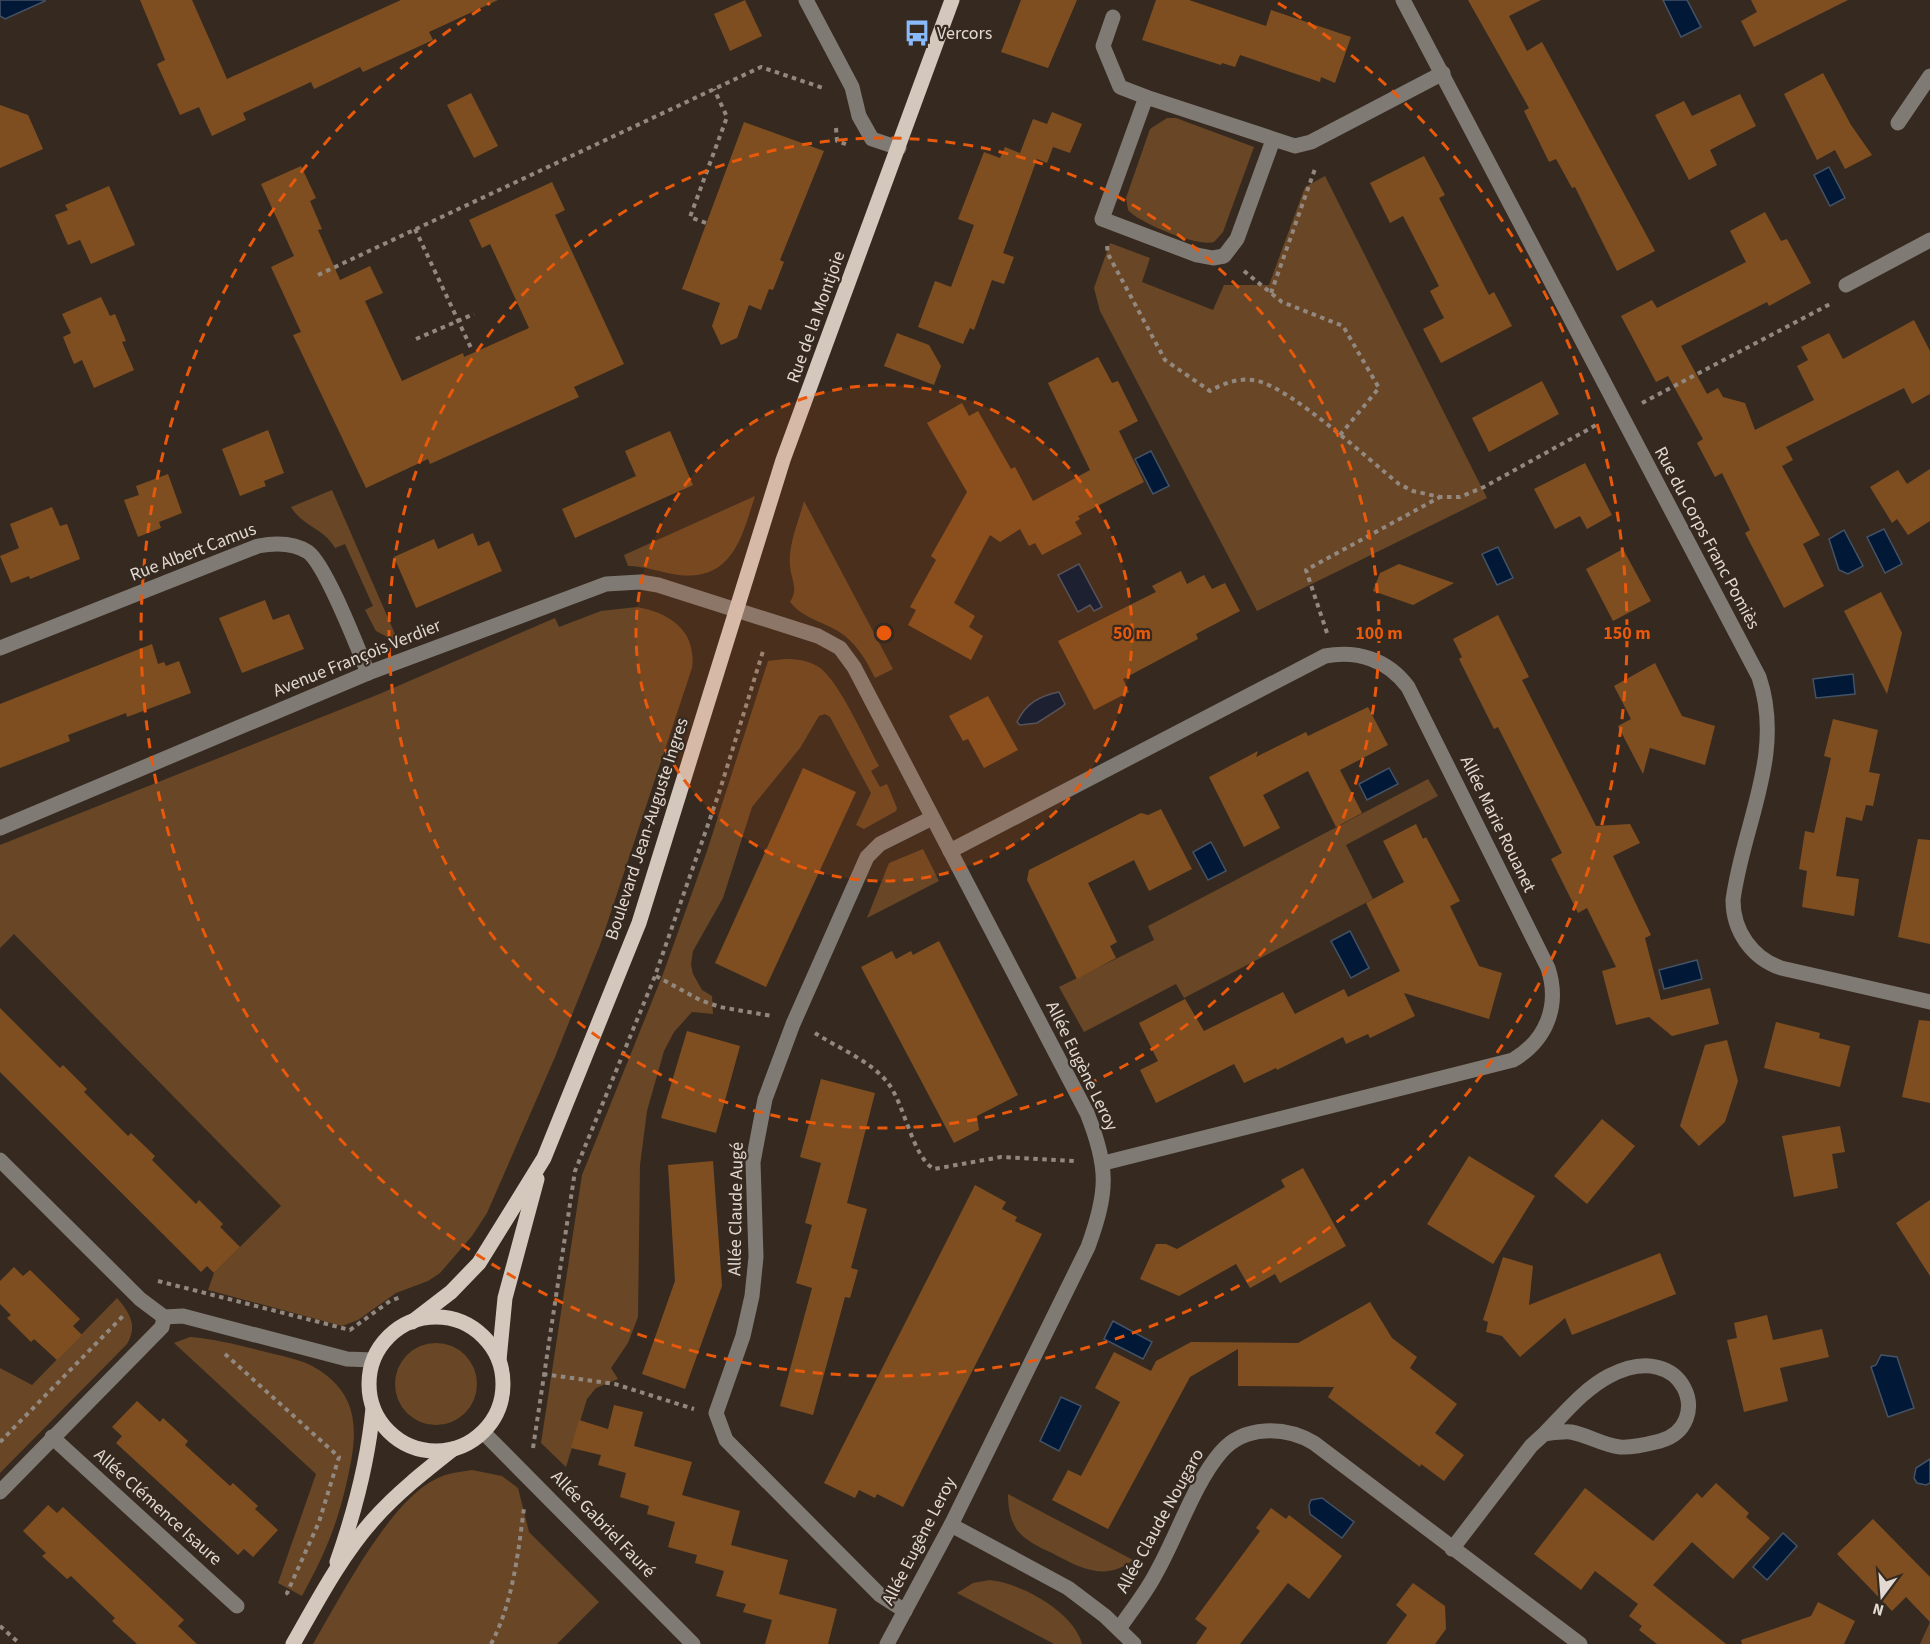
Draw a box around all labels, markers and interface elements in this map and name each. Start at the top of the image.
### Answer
bus stop icon: Vercors [902,18,932,48]
place label: Vercors [937,21,992,46]
street label: Rue de la Montjoie [781,248,851,386]
street label: Rue du Corps Franc Pomiès [1648,442,1766,634]
street label: Rue Albert Camus [126,516,260,588]
street label: Avenue François Verdier [269,613,445,703]
text: 50 m [1113,621,1151,646]
text: 100 m [1355,621,1403,646]
text: 150 m [1603,621,1651,646]
centre of rings [874,623,894,643]
street label: Boulevard Jean-Auguste Ingres [599,715,695,943]
street label: Allée Marie Rouanet [1454,751,1542,897]
street label: Allée Eugène Leroy [1040,997,1124,1136]
street label: Allée Claude Augé [722,1142,750,1276]
street label: Allée Clémence Isaure [89,1443,228,1571]
street label: Allée Claude Nougaro [1110,1444,1210,1598]
street label: Allée Gabriel Fauré [545,1465,661,1583]
street label: Allée Eugène Leroy [876,1472,963,1610]
north arrow [1852,1566,1912,1626]
text: N [1870,1597,1886,1621]

